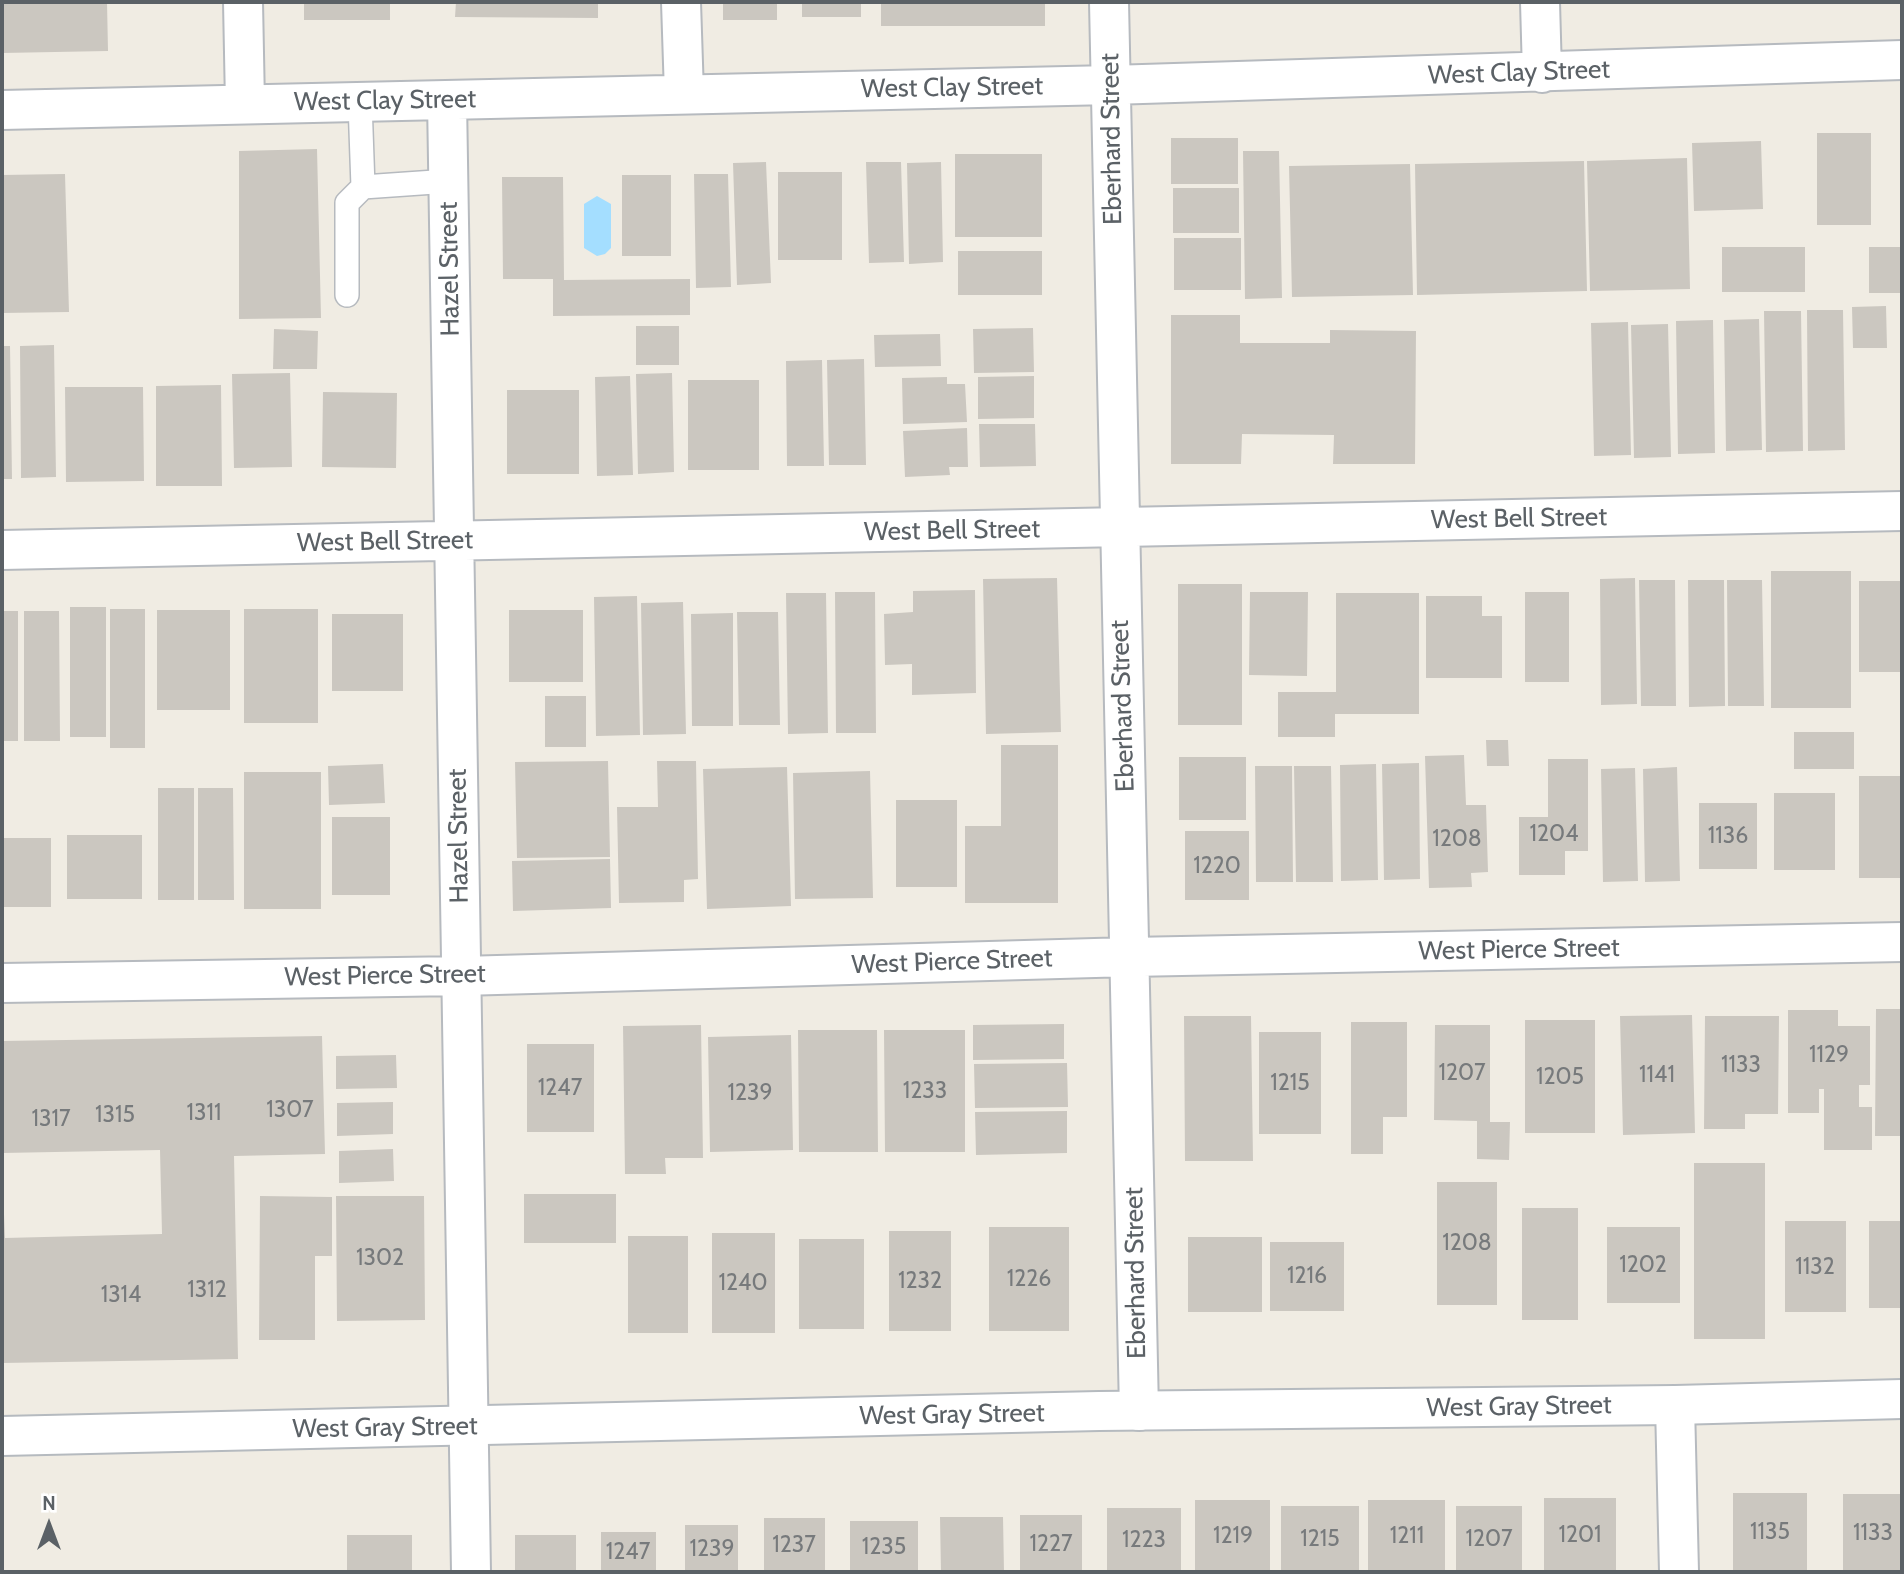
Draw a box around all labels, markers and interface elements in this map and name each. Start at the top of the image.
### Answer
street label: Eberhard Street [1095,53,1129,225]
street label: West Clay Street [1427,54,1611,92]
street label: West Clay Street [861,71,1043,105]
street label: West Clay Street [294,84,476,118]
street label: Hazel Street [433,201,467,337]
street label: West Bell Street [1431,502,1607,536]
street label: West Bell Street [864,514,1040,548]
street label: West Bell Street [297,525,473,559]
street label: Eberhard Street [1104,620,1142,792]
street label: Hazel Street [442,768,476,904]
house number: 1204 [1530,820,1578,848]
house number: 1136 [1708,822,1748,850]
house number: 1208 [1432,825,1482,853]
house number: 1220 [1193,852,1241,880]
street label: West Pierce Street [1418,933,1620,967]
street label: West Pierce Street [851,943,1053,981]
street label: West Pierce Street [284,959,486,993]
house number: 1129 [1809,1041,1849,1069]
house number: 1133 [1721,1051,1761,1079]
house number: 1207 [1439,1059,1485,1087]
house number: 1141 [1639,1061,1675,1089]
house number: 1205 [1536,1063,1584,1091]
house number: 1215 [1270,1069,1310,1097]
house number: 1247 [538,1074,582,1102]
house number: 1233 [903,1077,947,1105]
house number: 1239 [727,1079,773,1107]
house number: 1307 [266,1096,314,1124]
house number: 1311 [187,1099,221,1127]
house number: 1315 [95,1101,135,1129]
house number: 1317 [31,1105,71,1133]
street label: Eberhard Street [1119,1187,1153,1359]
house number: 1208 [1442,1229,1492,1257]
house number: 1302 [356,1244,404,1272]
house number: 1202 [1619,1251,1667,1279]
house number: 1132 [1795,1253,1835,1281]
house number: 1216 [1287,1262,1327,1290]
house number: 1226 [1007,1265,1051,1293]
house number: 1232 [898,1267,942,1295]
house number: 1240 [719,1269,767,1297]
house number: 1312 [187,1276,227,1304]
house number: 1314 [101,1281,141,1309]
street label: West Gray Street [1426,1390,1612,1424]
street label: West Gray Street [859,1398,1045,1432]
street label: West Gray Street [292,1411,478,1445]
north arrow [14,1490,84,1560]
text: N [42,1492,56,1515]
house number: 1135 [1750,1518,1790,1546]
house number: 1133 [1853,1519,1893,1547]
house number: 1201 [1558,1521,1602,1549]
house number: 1219 [1213,1522,1253,1550]
house number: 1211 [1390,1522,1424,1550]
house number: 1215 [1300,1525,1340,1553]
house number: 1207 [1466,1525,1512,1553]
house number: 1223 [1122,1526,1166,1554]
house number: 1227 [1029,1530,1073,1558]
house number: 1237 [772,1531,816,1559]
house number: 1235 [862,1533,906,1561]
house number: 1239 [689,1535,735,1563]
house number: 1247 [606,1538,650,1566]

